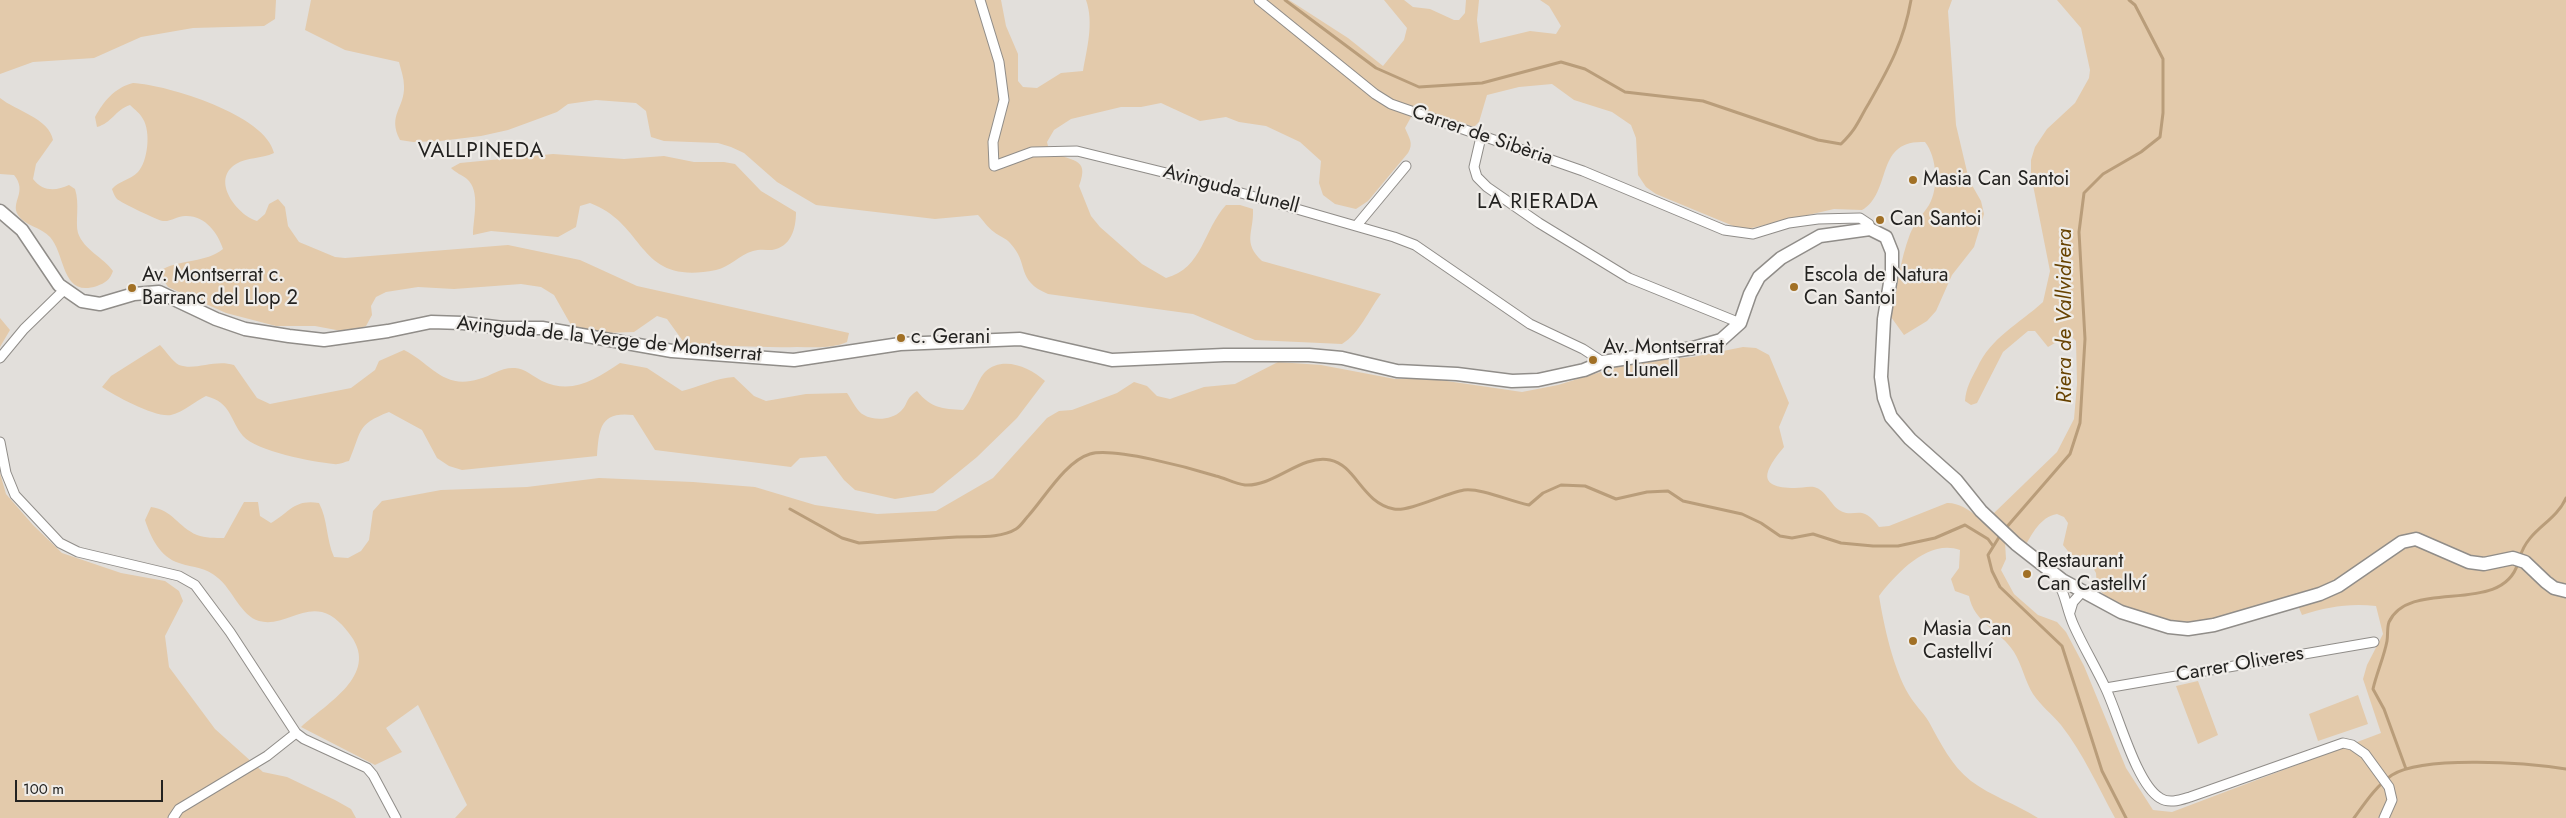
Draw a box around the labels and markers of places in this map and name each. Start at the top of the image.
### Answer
place label: Masia Can Santoi [1923,168,2070,192]
marker: Masia Can Santoi [1907,174,1919,186]
place label: Can Santoi [1890,208,1982,232]
marker: Can Santoi [1874,214,1886,226]
place label: Av. Montserrat c. Barranc del Llop 2 [142,264,298,311]
place label: Escola de Natura Can Santoi [1804,264,1948,311]
marker: Escola de Natura Can Santoi [1788,281,1800,293]
marker: Av. Montserrat c. Barranc del Llop 2 [126,282,138,294]
place label: c. Gerani [911,326,991,350]
marker: c. Gerani [895,332,907,344]
place label: Av. Montserrat c. Llunell [1603,336,1724,383]
marker: Av. Montserrat c. Llunell [1587,354,1599,366]
place label: Restaurant Can Castellví [2037,550,2146,597]
marker: Restaurant Can Castellví [2021,568,2033,580]
place label: Masia Can Castellví [1923,618,2012,665]
marker: Masia Can Castellví [1907,635,1919,647]

